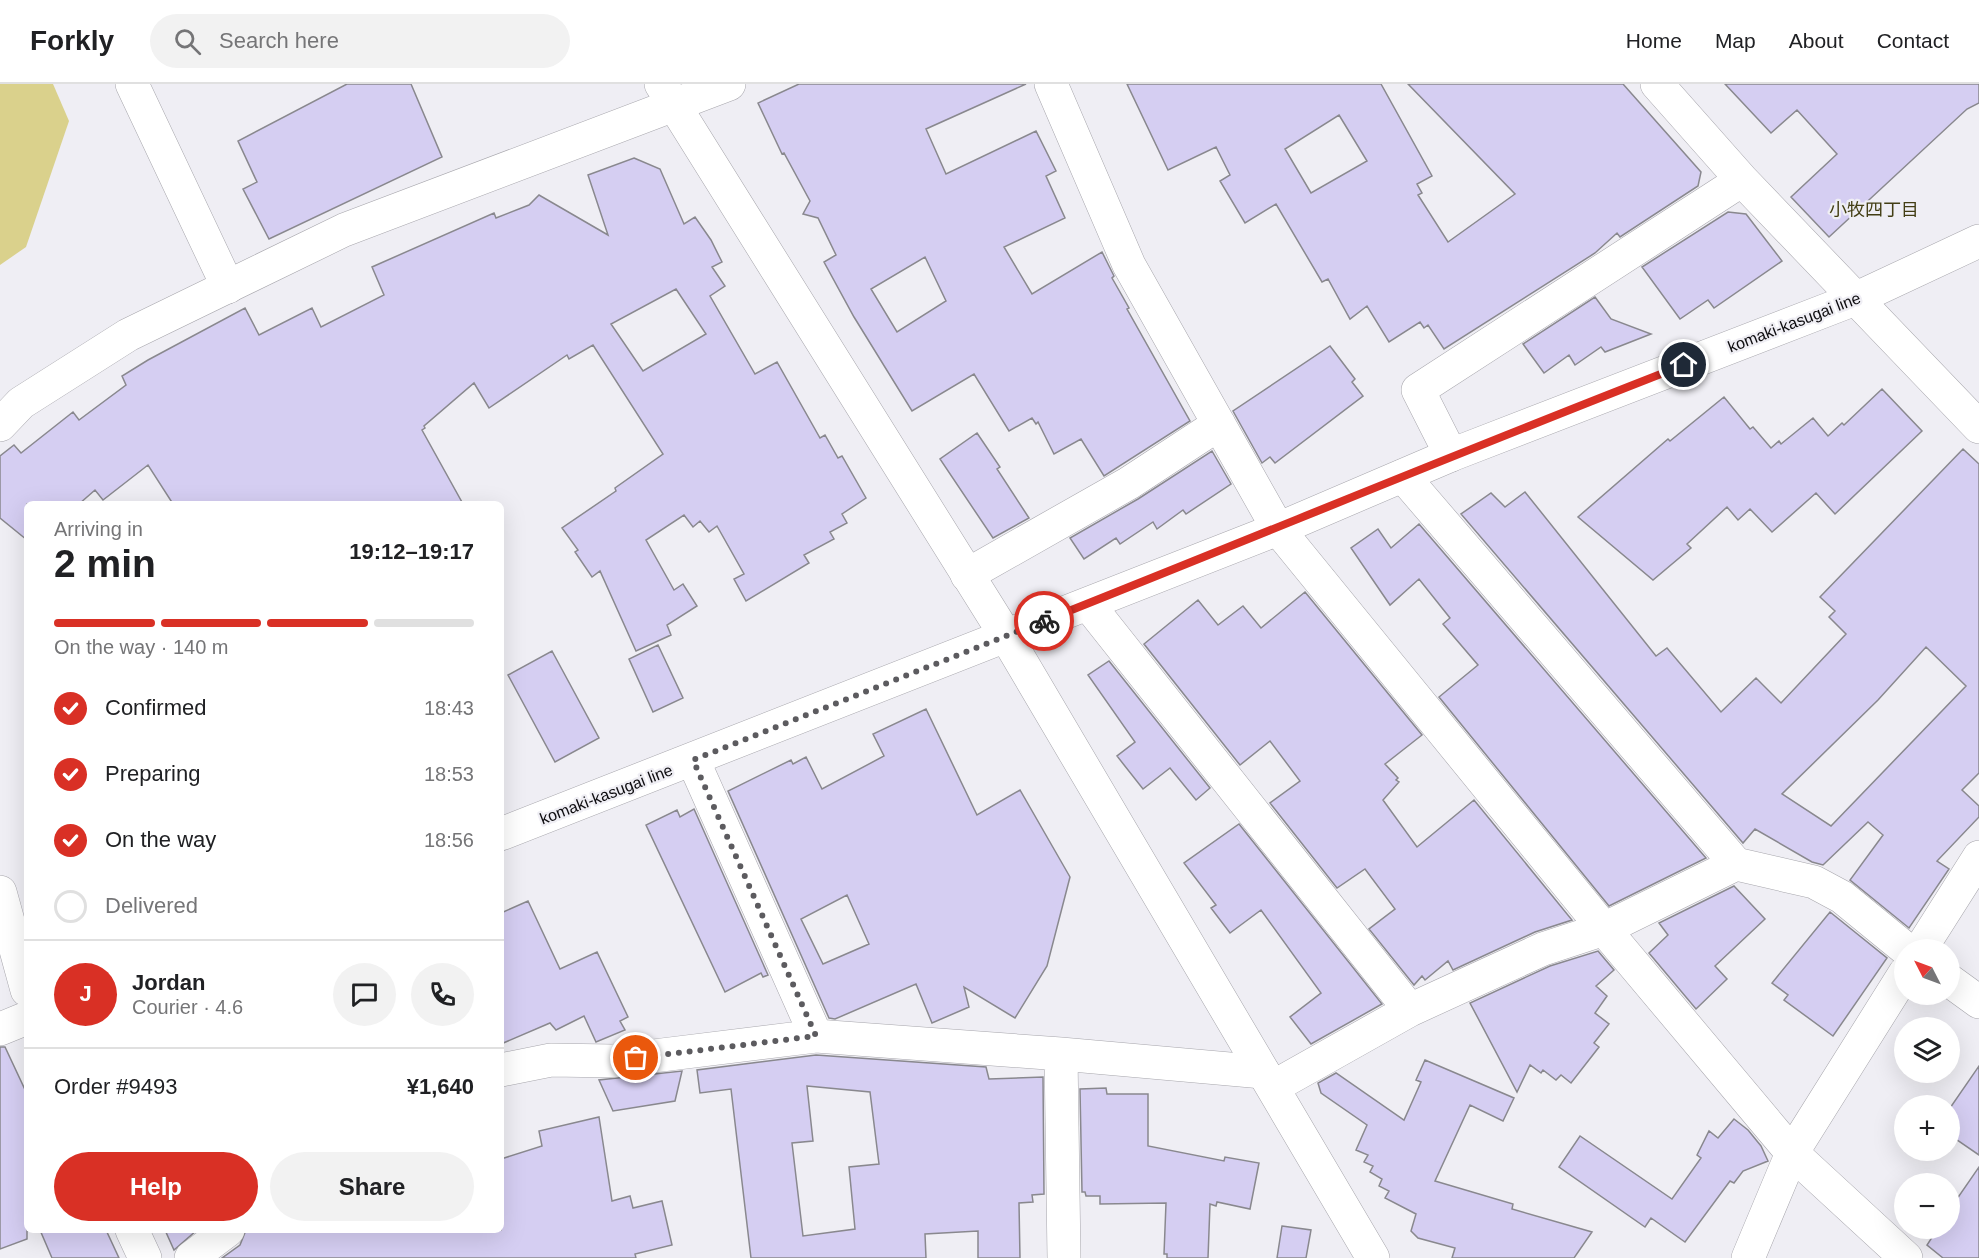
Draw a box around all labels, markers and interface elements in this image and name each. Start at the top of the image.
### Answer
search box [150,14,570,68]
text: Forkly [30,25,114,56]
icon: search [171,25,204,58]
text: Search here [219,28,339,53]
text: Home [1626,29,1682,52]
text: Map [1715,29,1756,52]
text: About [1789,29,1844,52]
text: Contact [1877,29,1949,52]
district label: 小牧四丁目 [1829,200,1919,220]
street label: komaki-kasugai line [1726,289,1863,356]
pin [1658,339,1709,390]
icon: home [1667,348,1700,381]
text: Arriving in [54,518,143,540]
text: 19:12–19:17 [349,539,474,564]
text: 2 min [54,542,156,585]
courier [1014,591,1074,651]
icon: bike [1028,605,1061,638]
text: On the way · 140 m [54,636,229,658]
icon: check [54,692,87,725]
text: Confirmed [105,695,206,720]
text: 18:43 [424,697,474,719]
icon: check [54,758,87,791]
text: Preparing [105,761,200,786]
street label: komaki-kasugai line [538,761,675,828]
text: 18:53 [424,763,474,785]
icon: check [54,824,87,857]
text: On the way [105,827,216,852]
text: 18:56 [424,829,474,851]
text: Delivered [105,893,198,918]
north arrow [1894,939,1960,1005]
map controls [1894,939,1960,1239]
button: chat [333,963,396,1026]
button: phone [411,963,474,1026]
text: Jordan [132,970,205,995]
text: J [79,981,92,1006]
text: Courier · 4.6 [132,996,243,1018]
button: layers [1894,1017,1960,1083]
pin [610,1032,661,1083]
icon: bag [619,1041,652,1074]
text: Order #9493 [54,1074,178,1099]
text: ¥1,640 [407,1074,474,1099]
button: + [1894,1095,1960,1161]
button: Help [54,1152,258,1221]
button: Share [270,1152,474,1221]
button: − [1894,1173,1960,1239]

